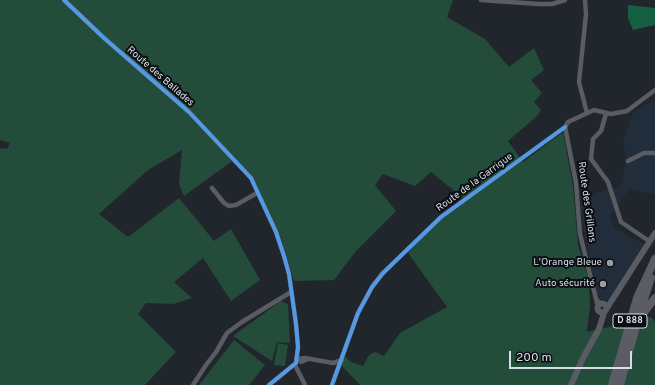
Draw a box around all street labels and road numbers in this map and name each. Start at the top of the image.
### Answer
street label: Route des Ballades [124,45,196,109]
street label: Route de la Garrigue [434,151,516,215]
street label: Route des Grillons [574,161,598,243]
road number: D 888 [613,314,647,328]

